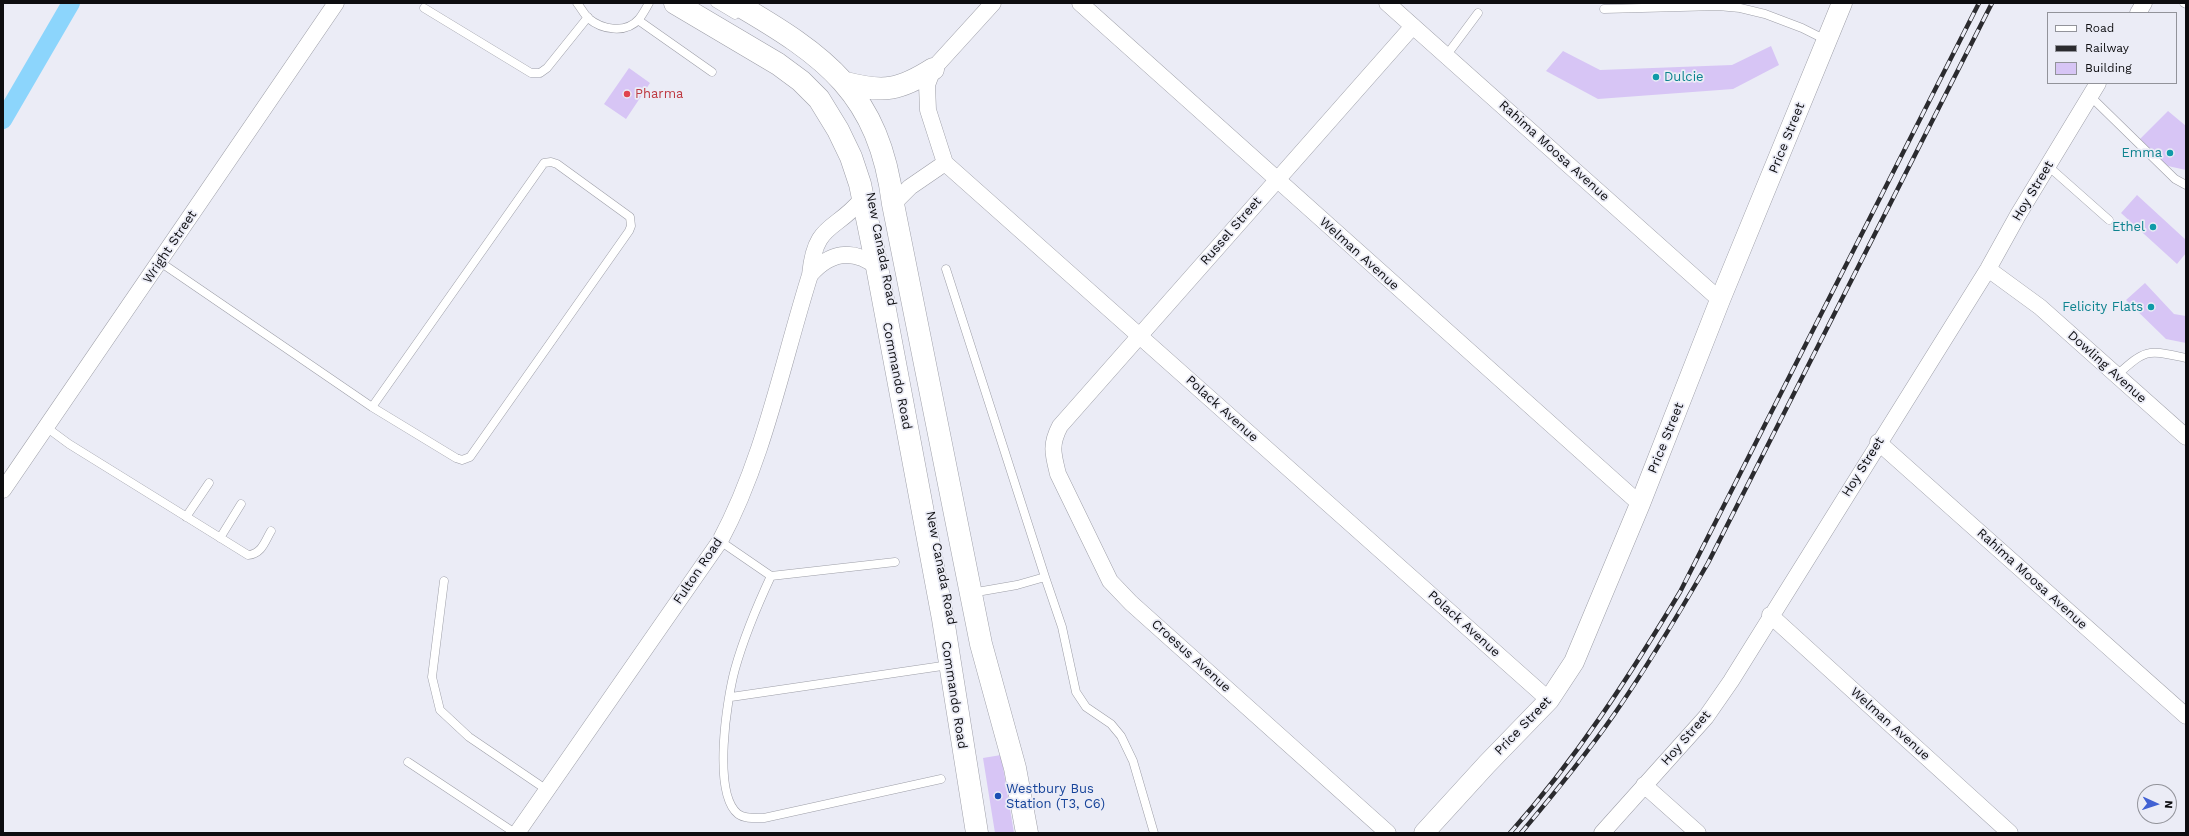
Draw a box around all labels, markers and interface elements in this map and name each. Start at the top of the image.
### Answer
legend [2047,12,2177,84]
text: Road [2085,21,2114,35]
text: Railway [2085,41,2129,55]
text: Building [2085,61,2132,75]
place label: Dulcie [1664,69,1704,85]
marker: Dulcie [1651,72,1661,82]
place label: Pharma [635,86,683,102]
marker: Pharma [622,89,632,99]
street label: Rahima Moosa Avenue [1496,97,1612,205]
street label: Price Street [1766,100,1808,176]
place label: Emma [2122,145,2162,161]
marker: Emma [2165,148,2175,158]
street label: Hoy Street [2009,158,2057,224]
street label: New Canada Road [862,191,900,307]
street label: Russel Street [1197,194,1265,268]
street label: Wright Street [140,207,200,287]
street label: Welman Avenue [1316,214,1402,294]
place label: Ethel [2112,219,2145,235]
marker: Ethel [2148,222,2158,232]
place label: Felicity Flats [2062,299,2143,315]
marker: Felicity Flats [2146,302,2156,312]
street label: Commando Road [879,321,915,431]
street label: Dowling Avenue [2064,328,2150,406]
street label: Polack Avenue [1183,372,1261,446]
street label: Price Street [1645,400,1687,476]
street label: Hoy Street [1839,434,1887,500]
street label: New Canada Road [922,510,960,626]
street label: Rahima Moosa Avenue [1974,525,2090,633]
street label: Fulton Road [670,535,726,607]
street label: Polack Avenue [1425,587,1503,661]
street label: Croesus Avenue [1148,616,1234,696]
street label: Commando Road [938,640,970,750]
street label: Welman Avenue [1847,684,1933,764]
street label: Price Street [1491,694,1555,758]
street label: Hoy Street [1658,707,1714,769]
place label: Westbury Bus Station (T3, C6) [1006,781,1105,812]
north arrow [2137,784,2177,824]
marker: Westbury Bus Station (T3, C6) [993,791,1003,801]
text: N [2162,800,2175,809]

